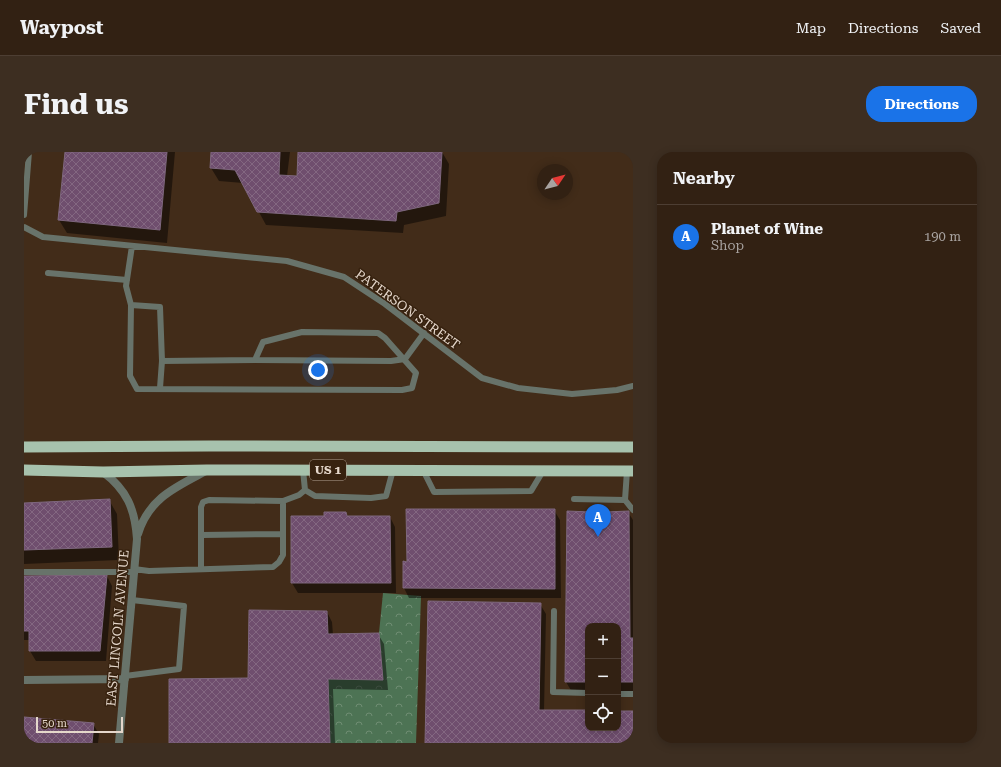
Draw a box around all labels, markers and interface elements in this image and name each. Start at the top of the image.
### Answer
text: Waypost [20,16,103,39]
text: Map [796,20,826,36]
text: Directions [848,20,918,36]
text: Saved [940,20,981,36]
button: Directions [866,86,977,122]
text: Find us [24,88,128,121]
north arrow [537,164,573,200]
text: Nearby [673,168,735,188]
text: Planet of Wine [711,220,823,238]
text: A [681,229,691,244]
text: 190 m [924,229,961,244]
text: Shop [711,238,744,253]
street label: PATERSON STREET [353,266,463,352]
your location [308,360,328,380]
road number: US 1 [310,460,346,480]
pin: A [585,504,611,537]
street label: EAST LINCOLN AVENUE [103,549,132,707]
map controls [585,623,621,731]
button: + [585,623,621,659]
button: − [585,659,621,695]
button: locate [585,695,621,731]
scale bar [36,715,123,734]
text: 50 m [42,717,67,730]

